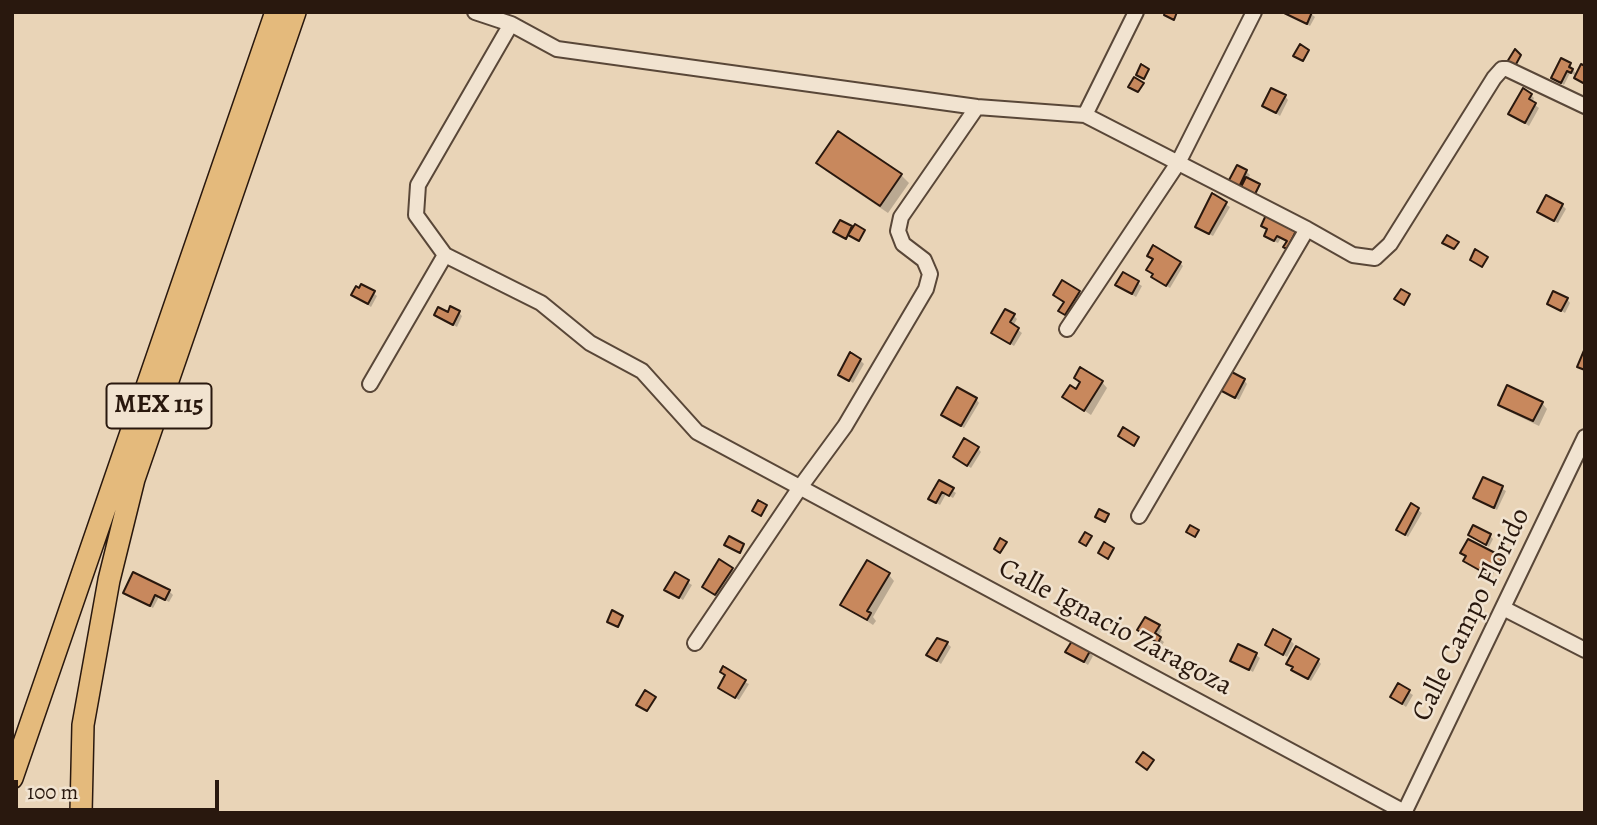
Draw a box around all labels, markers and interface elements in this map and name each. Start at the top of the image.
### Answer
road number: MEX 115 [106,384,212,428]
street label: Calle Campo Florido [1406,503,1538,727]
street label: Calle Ignacio Zaragoza [992,552,1238,704]
scale bar [18,766,222,810]
text: 100 m [27,778,78,806]

